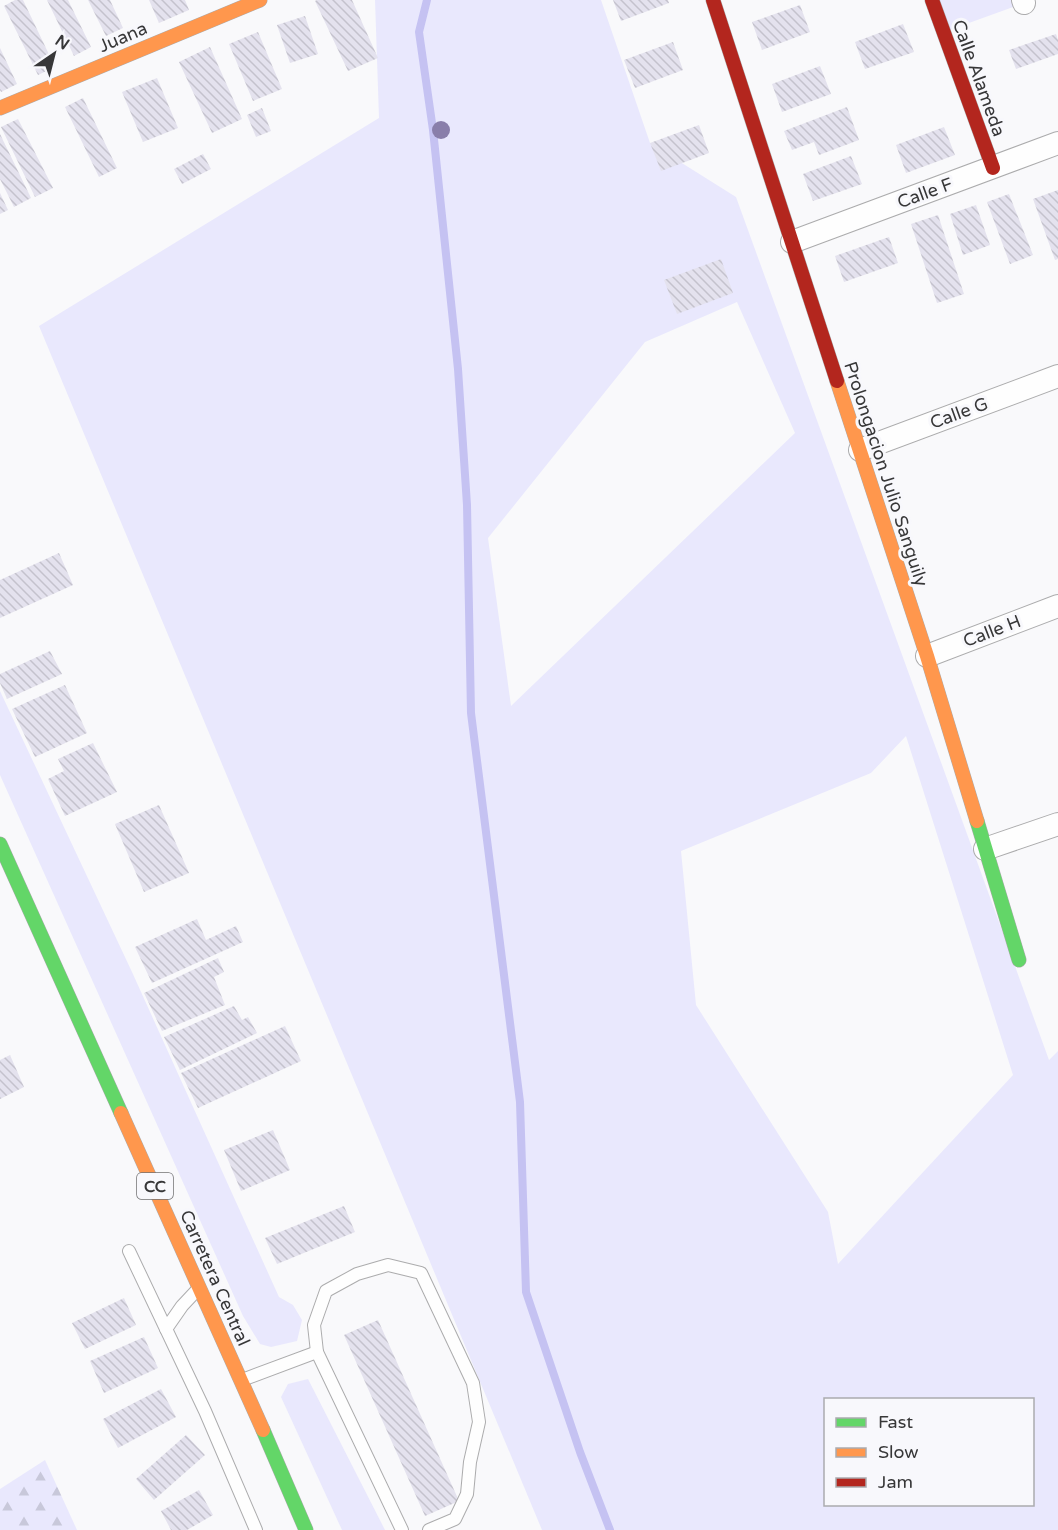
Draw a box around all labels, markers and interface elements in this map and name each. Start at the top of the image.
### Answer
street label: Juana [95,17,151,57]
street label: Calle Alameda [948,17,1010,139]
north arrow [24,24,84,84]
text: N [51,31,73,54]
street label: Calle F [894,173,956,213]
street label: Prolongacion Julio Sanguily [839,359,933,590]
street label: Calle G [927,392,991,434]
street label: Calle H [960,610,1024,652]
road number: CC [137,1173,173,1199]
street label: Carretera Central [175,1207,255,1349]
legend [824,1398,1034,1506]
text: Fast [878,1411,913,1433]
text: Slow [878,1441,919,1463]
text: Jam [878,1471,913,1493]

